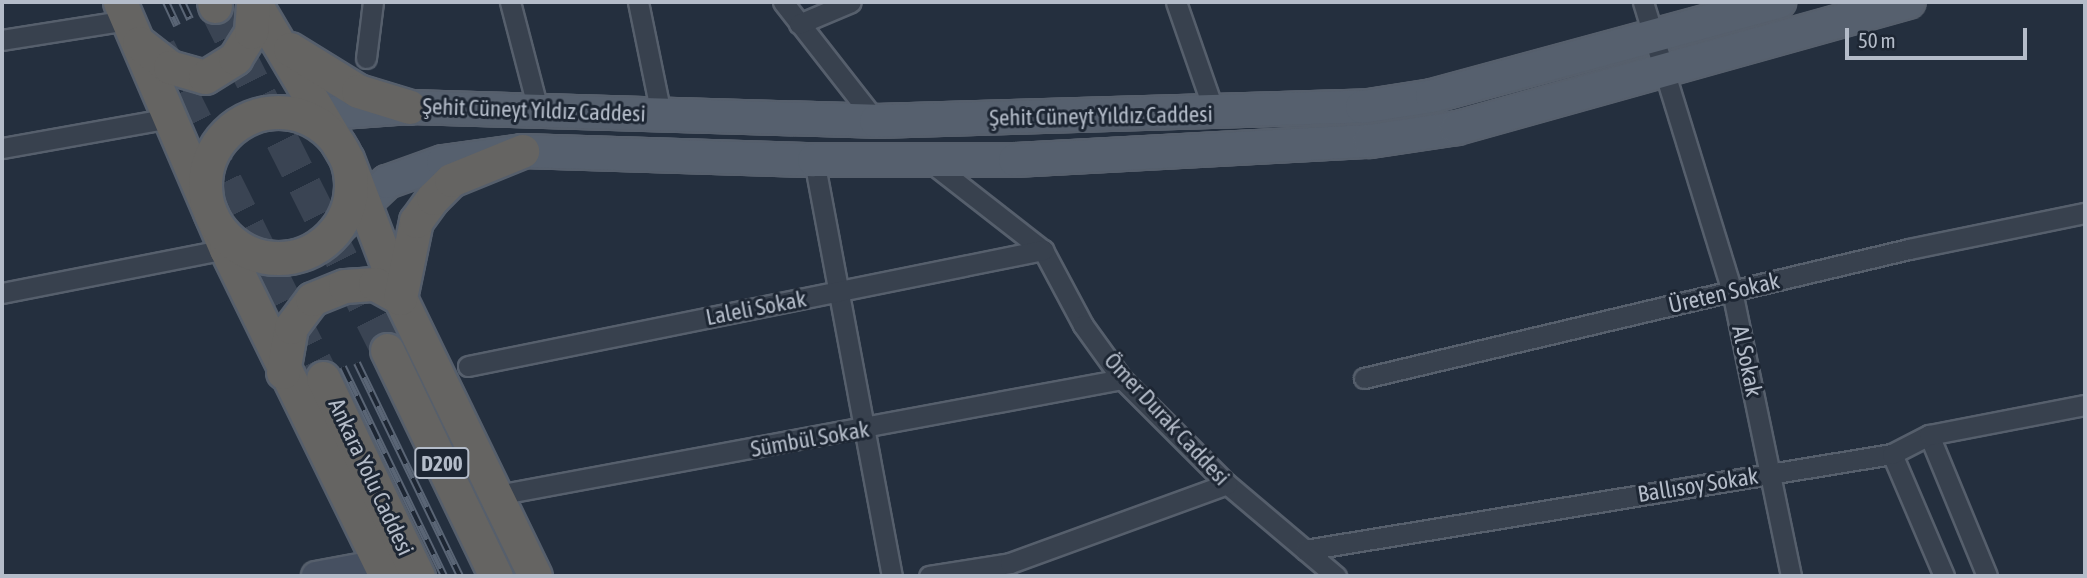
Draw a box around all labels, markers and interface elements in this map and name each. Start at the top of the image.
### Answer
scale bar [1849,14,2031,58]
text: 50 m [1858,28,1896,52]
street label: Şehit Cüneyt Yıldız Caddesi [422,92,646,128]
street label: Şehit Cüneyt Yıldız Caddesi [989,100,1213,132]
street label: Üreten Sokak [1666,267,1782,319]
street label: Laleli Sokak [703,285,809,331]
street label: Al Sokak [1726,323,1768,399]
street label: Ömer Durak Caddesi [1098,347,1236,491]
street label: Ankara Yolu Caddesi [323,394,419,560]
street label: Sümbül Sokak [749,415,871,463]
road number: D200 [414,446,470,480]
street label: Ballısoy Sokak [1636,462,1760,508]

